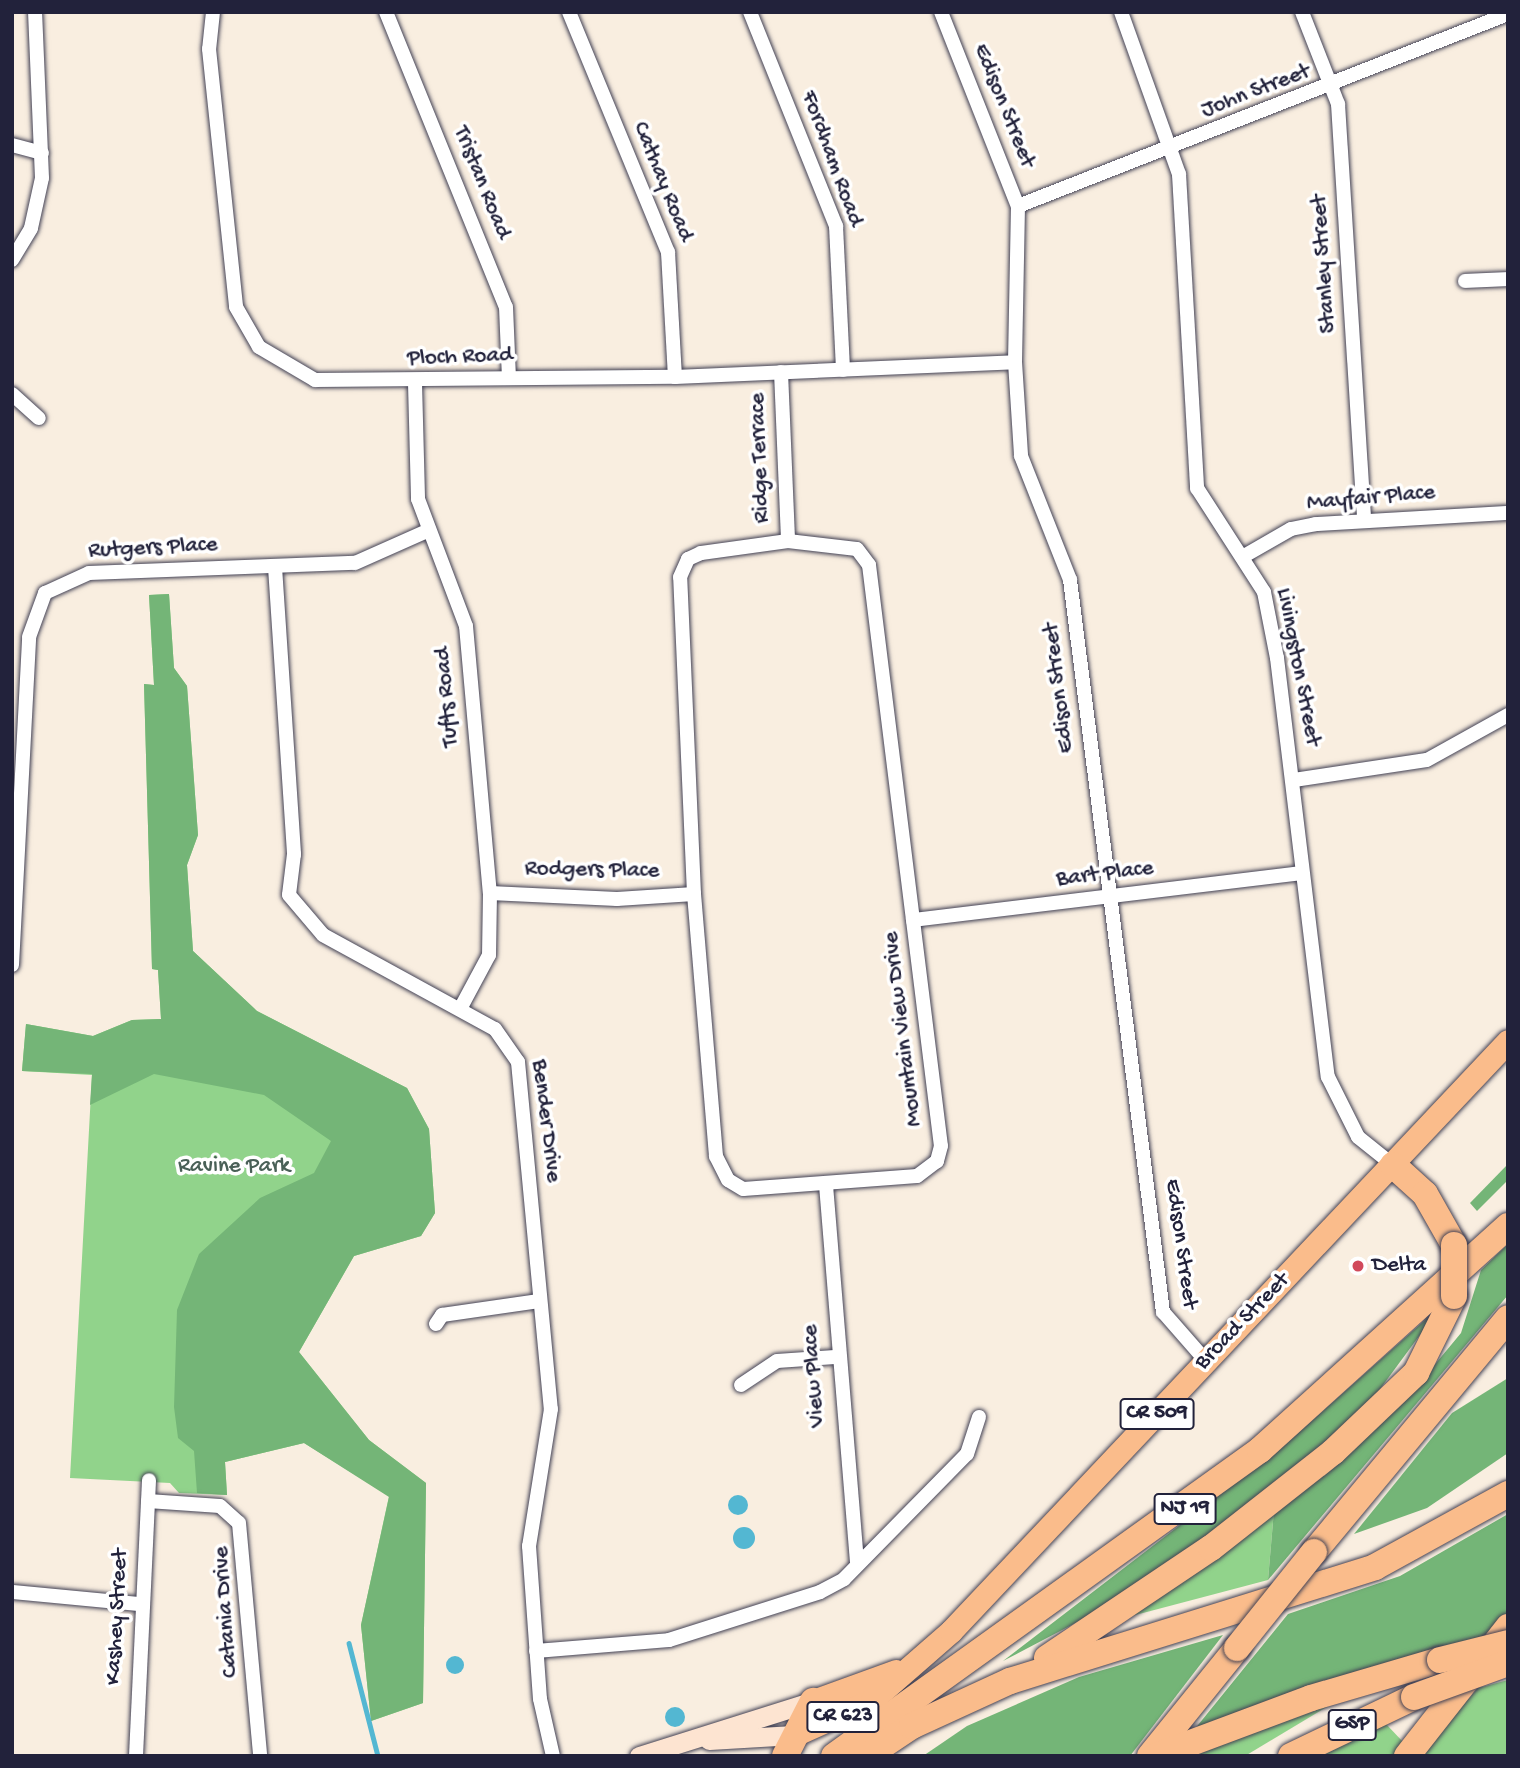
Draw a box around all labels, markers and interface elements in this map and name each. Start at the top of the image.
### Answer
street label: Edison Street [966,40,1040,172]
street label: John Street [1198,59,1314,125]
street label: Fordham Road [794,87,868,231]
street label: Cathay Road [625,118,699,246]
street label: Tristan Road [446,123,516,243]
street label: Stanley Street [1306,194,1344,334]
street label: Ploch Road [407,342,513,374]
street label: Ridge Terrace [745,392,777,524]
street label: Mayfair Place [1306,480,1436,518]
street label: Rutgers Place [88,532,218,566]
street label: Livingston Street [1268,586,1326,748]
street label: Edison Street [1038,621,1082,755]
street label: Tufts Road [430,646,466,748]
street label: Bart Place [1055,855,1155,895]
street label: Rodgers Place [524,856,660,886]
street label: Mountain View Drive [878,930,930,1128]
street label: Bender Drive [524,1058,566,1184]
park label: Ravine Park [178,1153,290,1181]
street label: Edison Street [1157,1177,1203,1311]
place label: Delta [1372,1252,1426,1280]
marker: Delta [1350,1258,1366,1274]
street label: Broad Street [1190,1268,1296,1376]
street label: View Place [798,1324,832,1428]
road number: CR 509 [1118,1396,1196,1432]
road number: NJ 19 [1154,1492,1216,1526]
street label: Catania Drive [209,1545,245,1679]
street label: Kashey Street [101,1548,135,1686]
road number: CR 623 [806,1700,880,1734]
road number: GSP [1328,1708,1376,1742]

